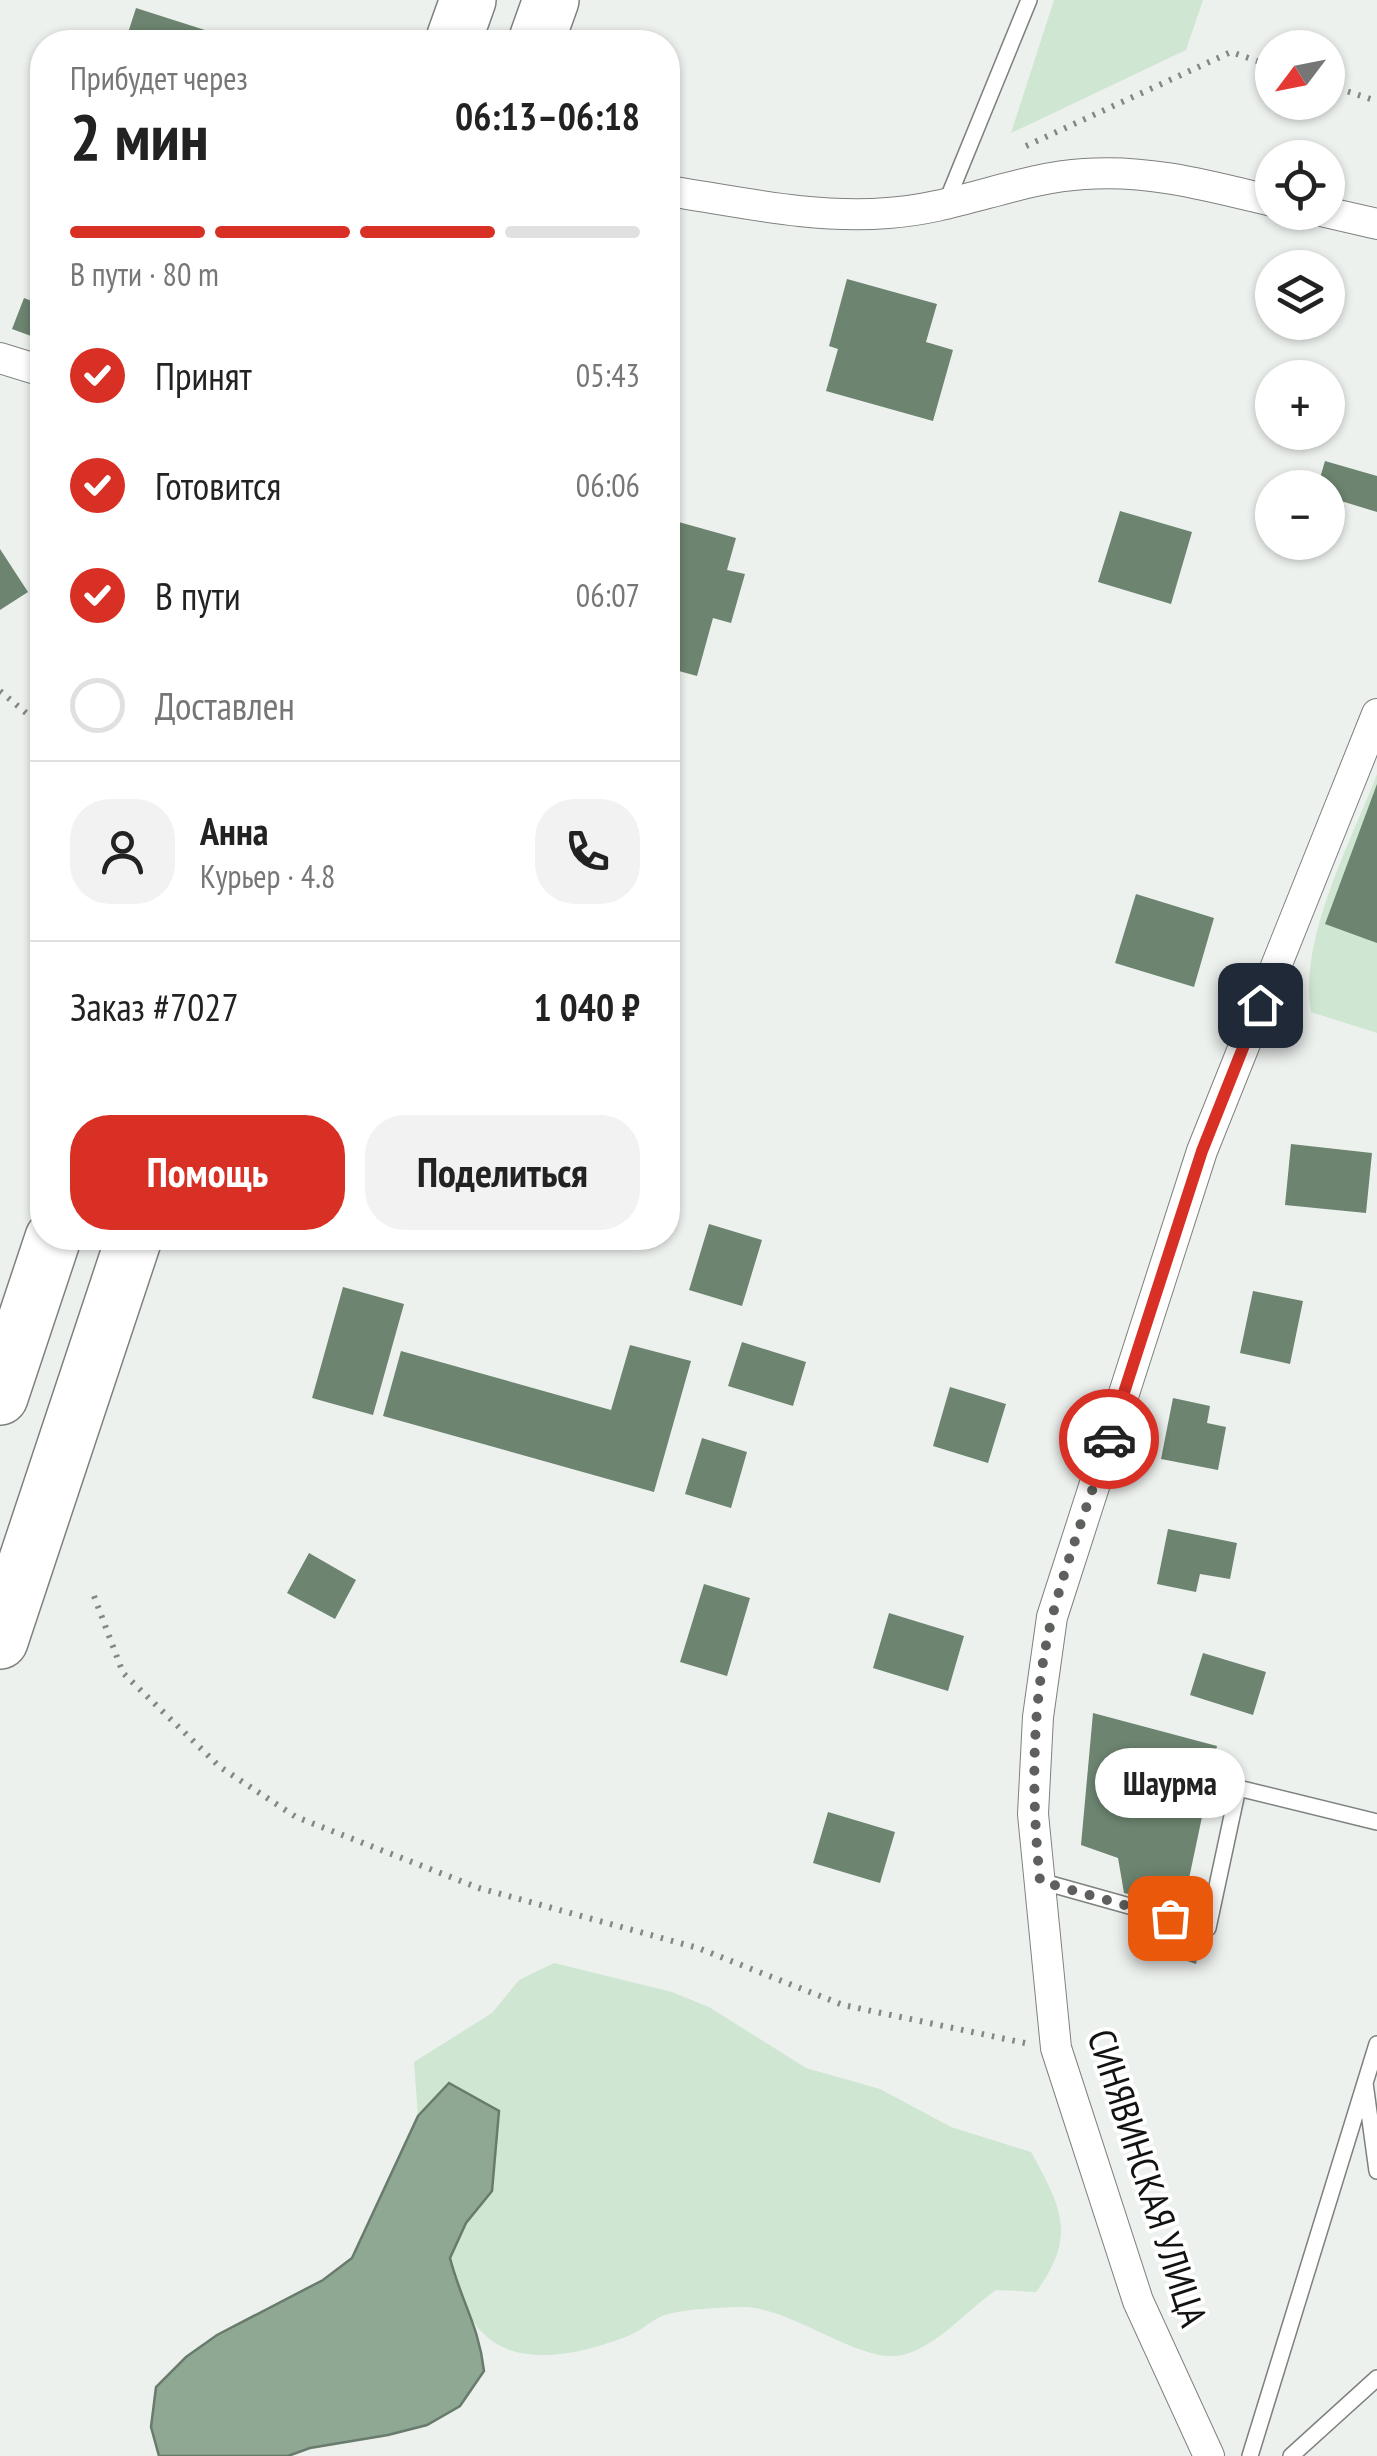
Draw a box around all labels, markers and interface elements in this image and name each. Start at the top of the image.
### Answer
north arrow [1255,30,1345,120]
map controls [1255,30,1345,560]
text: Прибудет через [70,57,248,99]
text: 06:13–06:18 [455,91,640,140]
text: 2 мин [70,94,209,178]
button: locate [1255,140,1345,230]
button: layers [1255,250,1345,340]
text: В пути · 80 m [70,253,219,295]
icon: check [70,348,125,403]
text: Принят [155,351,252,400]
text: 05:43 [576,354,640,396]
button: + [1255,360,1345,450]
icon: check [70,458,125,513]
text: Готовится [155,461,281,510]
text: 06:06 [576,464,640,506]
button: − [1255,470,1345,560]
icon: check [70,568,125,623]
text: В пути [155,571,241,620]
text: 06:07 [576,574,640,616]
text: Доставлен [155,681,295,730]
button: person [70,799,175,904]
button: phone [535,799,640,904]
text: Анна [200,806,268,855]
text: Курьер · 4.8 [200,855,335,897]
pin [1218,963,1303,1048]
icon: home [1233,978,1288,1033]
text: Заказ #7027 [70,982,239,1031]
text: 1 040 ₽ [534,982,640,1031]
button: Помощь [70,1115,345,1230]
button: Поделиться [365,1115,640,1230]
courier [1059,1389,1159,1489]
icon: car [1082,1412,1137,1467]
callout: Шаурма [1095,1748,1245,1818]
text: Шаурма [1123,1762,1217,1804]
pin [1128,1876,1213,1961]
icon: bag [1143,1891,1198,1946]
street label: СИНЯВИНСКАЯ УЛИЦА [1077,2023,1219,2332]

